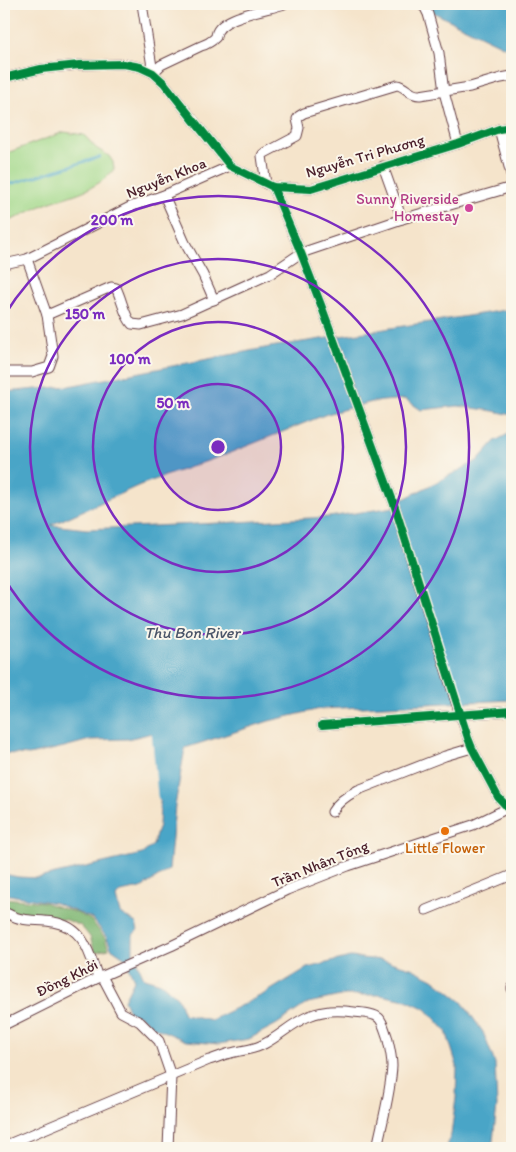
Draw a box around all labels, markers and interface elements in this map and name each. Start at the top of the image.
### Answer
street label: Nguyễn Tri Phương [304,130,427,182]
street label: Nguyễn Khoa [123,154,209,202]
place label: Sunny Riverside Homestay [356,190,459,225]
marker: Sunny Riverside Homestay [463,202,475,214]
text: 200 m [91,211,134,229]
text: 150 m [65,305,105,323]
text: 100 m [109,350,151,368]
text: 50 m [156,394,190,412]
centre of rings [209,438,227,456]
water label: Thu Bon River [144,623,242,642]
marker: Little Flower [439,825,451,837]
street label: Trần Nhân Tông [269,836,371,892]
place label: Little Flower [405,839,485,857]
street label: Đồng Khởi [33,955,101,1001]

